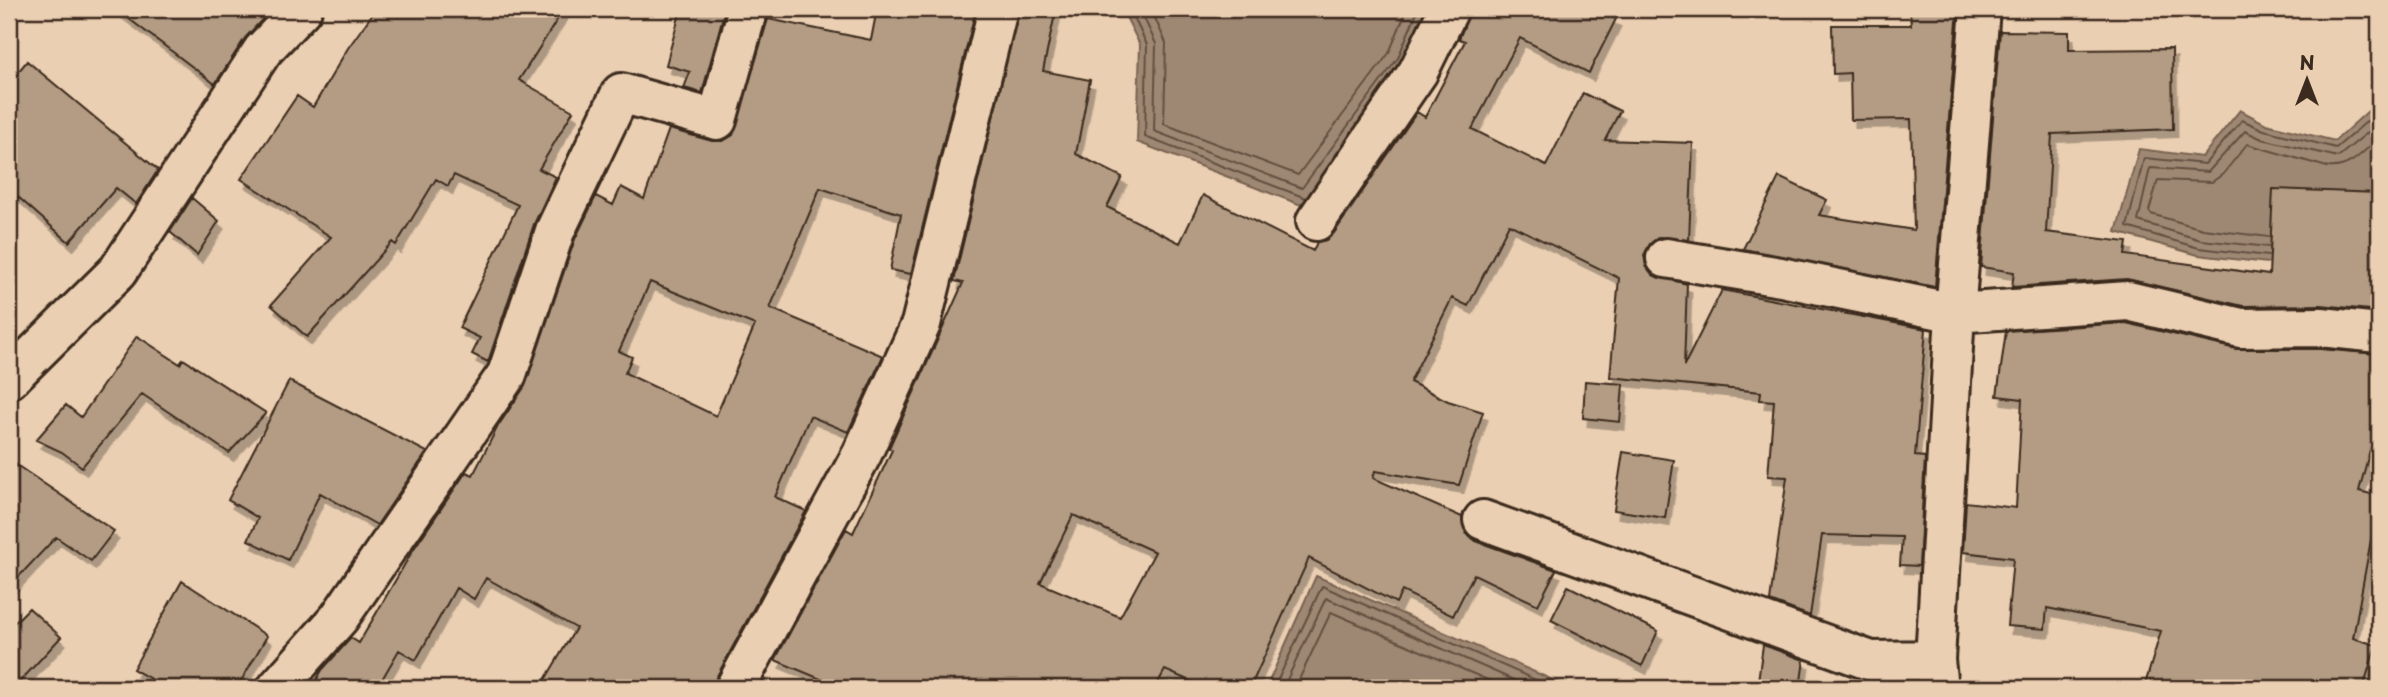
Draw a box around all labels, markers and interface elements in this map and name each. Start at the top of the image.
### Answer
north arrow [2272,46,2342,116]
text: N [2299,48,2315,76]

